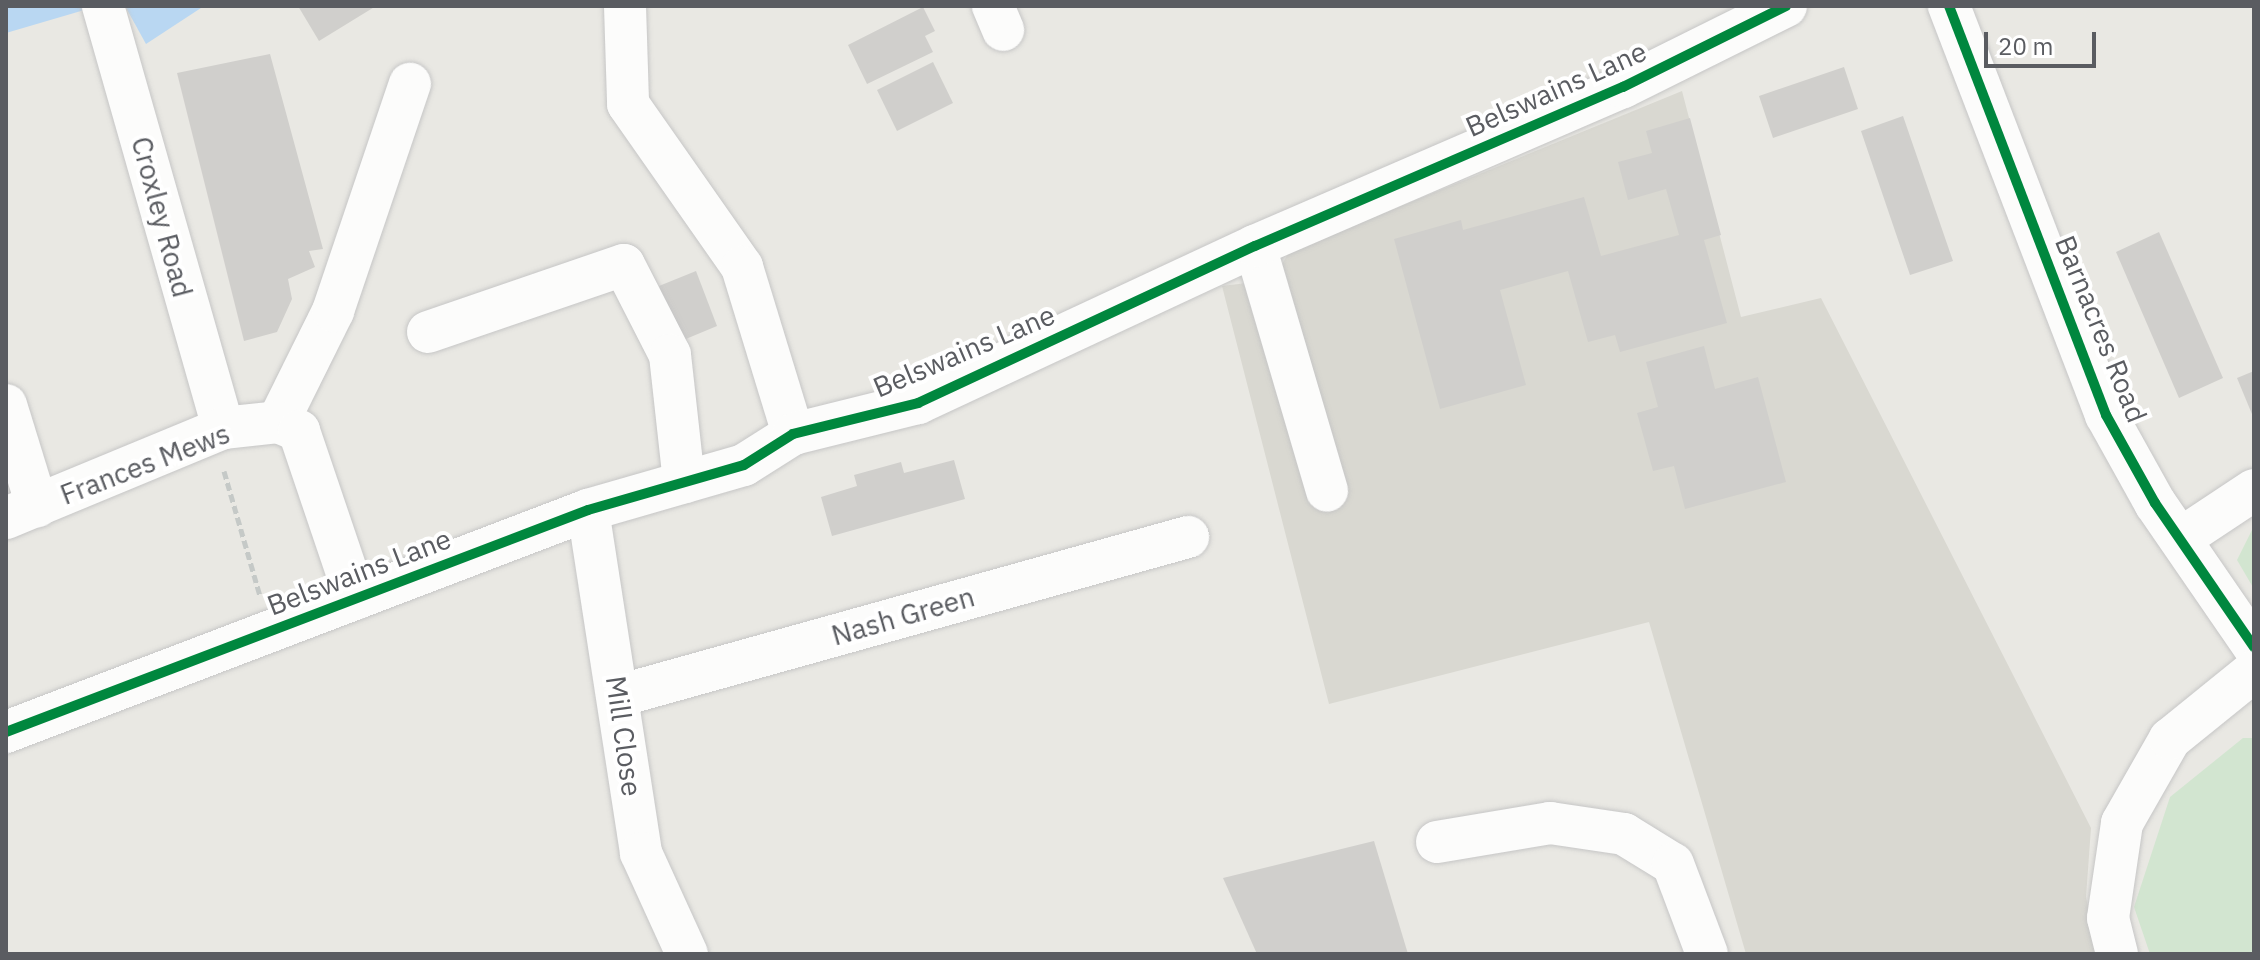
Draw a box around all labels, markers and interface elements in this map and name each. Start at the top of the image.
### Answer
scale bar [1988,16,2100,66]
text: 20 m [1998,30,2053,62]
street label: Belswains Lane [1460,34,1652,144]
street label: Croxley Road [124,133,200,301]
street label: Barnacres Road [2048,231,2154,427]
street label: Belswains Lane [868,298,1060,404]
street label: Frances Mews [56,416,234,512]
street label: Belswains Lane [262,522,456,622]
street label: Nash Green [828,580,978,652]
street label: Mill Close [599,674,649,798]

